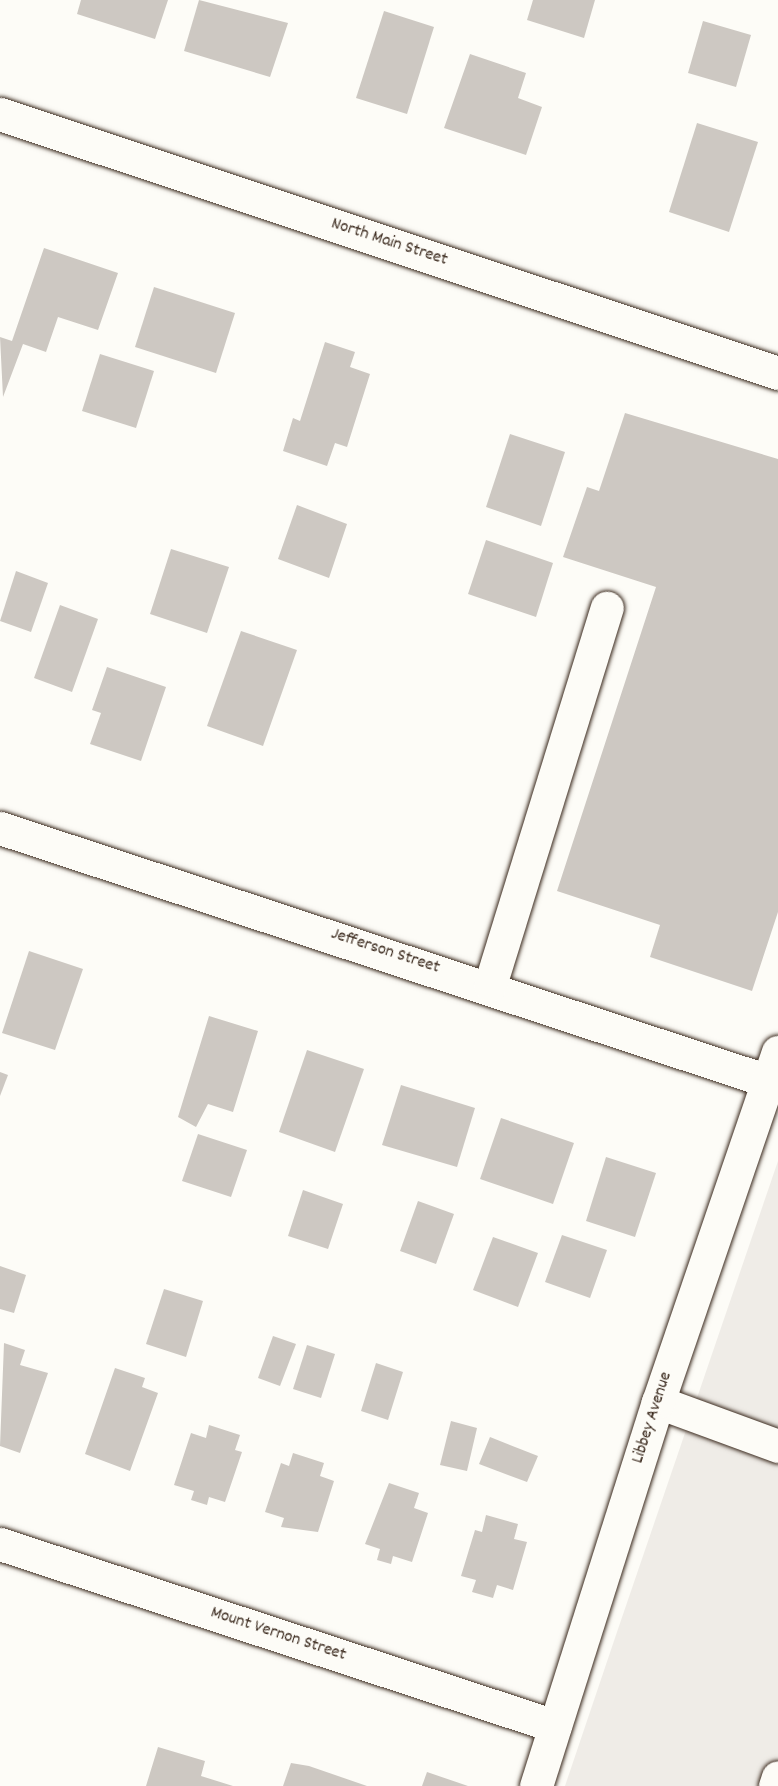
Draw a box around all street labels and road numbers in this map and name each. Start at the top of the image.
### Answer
street label: North Main Street [328,214,450,272]
street label: Jefferson Street [328,924,442,980]
street label: Libbey Avenue [628,1370,678,1466]
street label: Mount Vernon Street [208,1603,348,1667]

